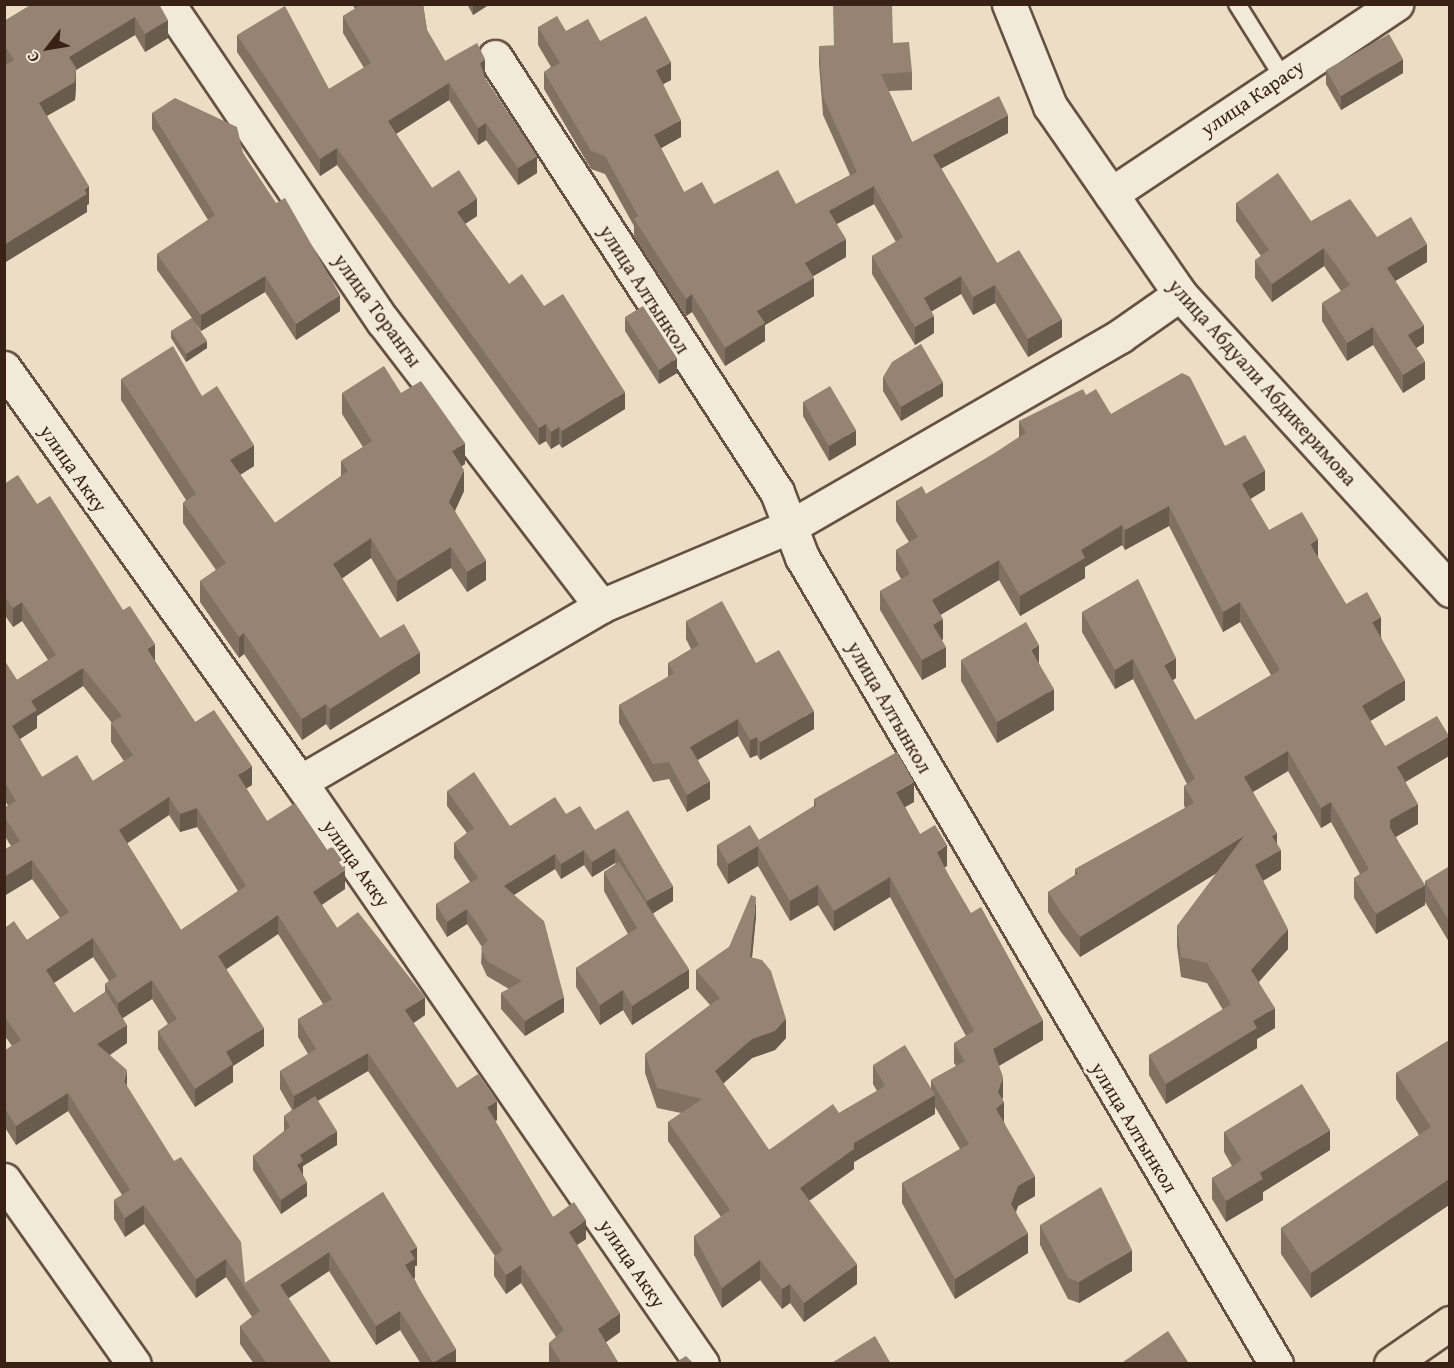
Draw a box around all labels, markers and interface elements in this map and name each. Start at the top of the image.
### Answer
north arrow [18,18,78,78]
text: С [20,47,45,67]
street label: улица Карасу [1196,54,1308,140]
street label: улица Алтынкол [595,220,695,358]
street label: улица Торангы [329,249,427,371]
street label: улица Абдуали Абдикеримова [1164,274,1362,490]
street label: улица Акку [35,419,113,517]
street label: улица Алтынкол [842,637,938,777]
street label: улица Акку [318,814,396,912]
street label: улица Алтынкол [1086,1057,1184,1197]
street label: улица Акку [595,1214,671,1312]

